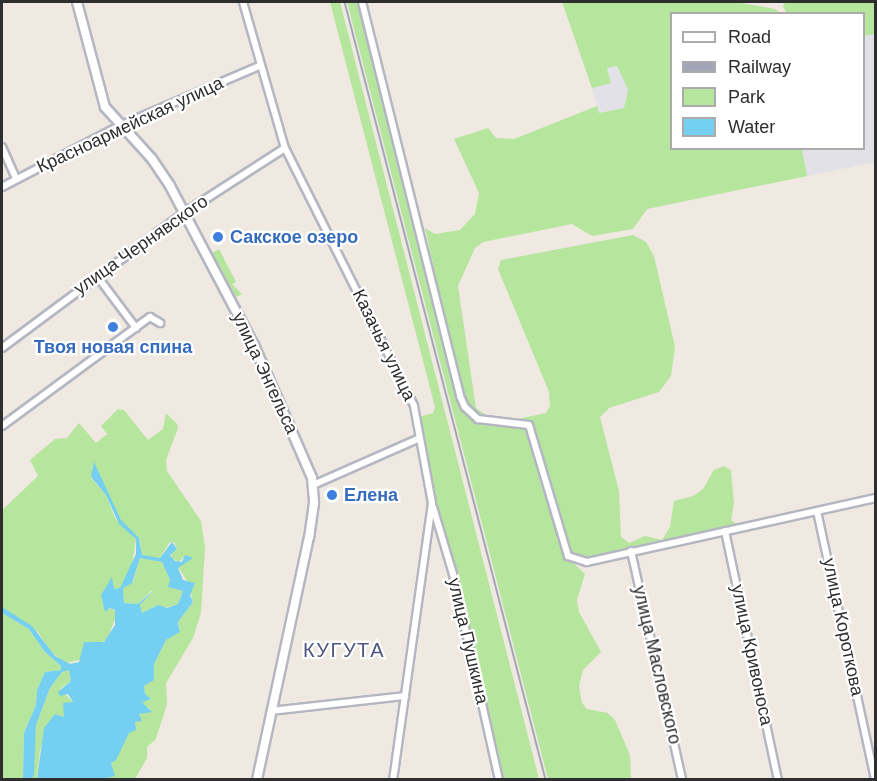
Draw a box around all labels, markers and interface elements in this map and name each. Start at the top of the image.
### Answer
legend [670,12,865,150]
text: Road [728,27,771,47]
text: Railway [728,57,791,77]
street label: Красноармейская улица [33,72,227,178]
text: Park [728,87,765,107]
text: Water [728,117,775,137]
street label: улица Чернявского [70,191,212,299]
place label: Сакское озеро [230,226,358,248]
marker: Сакское озеро [211,230,225,244]
street label: Казачья улица [348,286,420,404]
street label: улица Энгельса [227,309,303,437]
marker: Твоя новая спина [106,320,120,334]
place label: Твоя новая спина [34,336,192,358]
place label: Елена [344,484,398,506]
marker: Елена [325,488,339,502]
street label: улица Короткова [818,556,868,698]
street label: улица Пушкина [443,576,493,706]
street label: улица Кривоноса [727,583,777,727]
street label: улица Масловского [628,584,686,746]
district label: КУГУТА [303,638,385,662]

